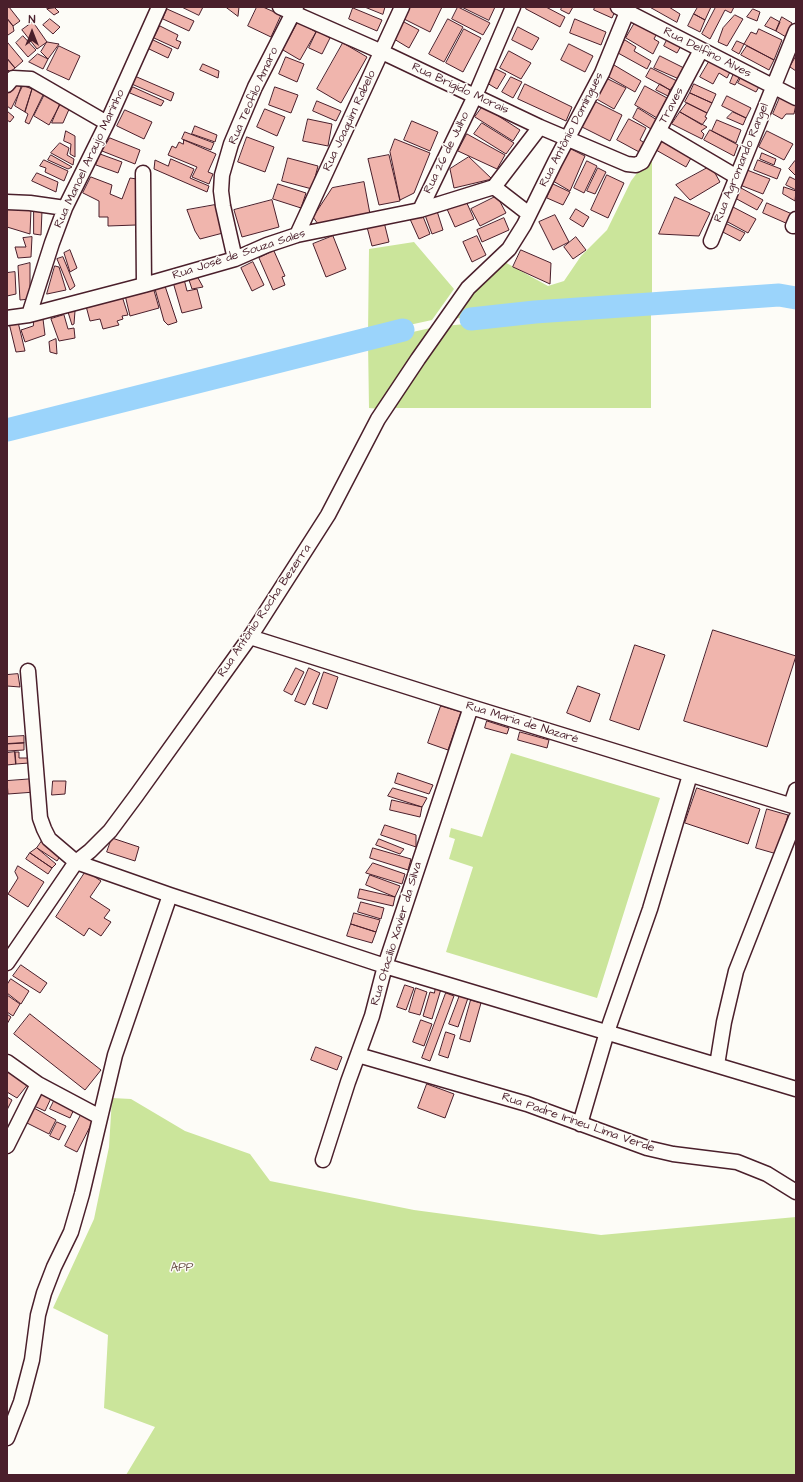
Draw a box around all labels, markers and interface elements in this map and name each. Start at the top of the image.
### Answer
north arrow [12,12,52,52]
text: N [29,12,35,27]
street label: Rua Delfino Alves [661,25,753,81]
street label: Rua Teofilo Amaro [226,45,282,147]
street label: Rua Brígido Morais [409,60,511,118]
street label: Rua Joaquim Rabelo [320,68,380,174]
street label: Rua Antônio Domingues [537,70,607,190]
street label: Traves [657,85,687,127]
street label: Rua Manoel Araujo Marinho [52,88,128,230]
street label: Rua Agromando Rangel [712,101,772,225]
street label: Rua 26 de Julho [421,110,473,196]
street label: Rua José de Souza Sales [171,227,307,283]
street label: Rua Antônio Rocha Bezerra [215,542,315,680]
street label: Rua Maria de Nazaré [464,699,580,747]
street label: Rua Otacílio Xavier da Silva [368,861,426,1007]
street label: Rua Padre Irineu Lima Verde [500,1090,656,1156]
park label: APP [171,1261,193,1275]

